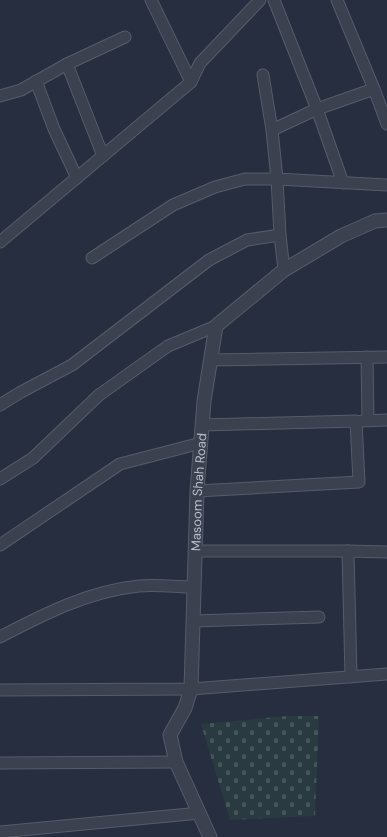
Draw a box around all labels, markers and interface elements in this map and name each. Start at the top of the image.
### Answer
street label: Masoom Shah Road [187,432,210,551]

